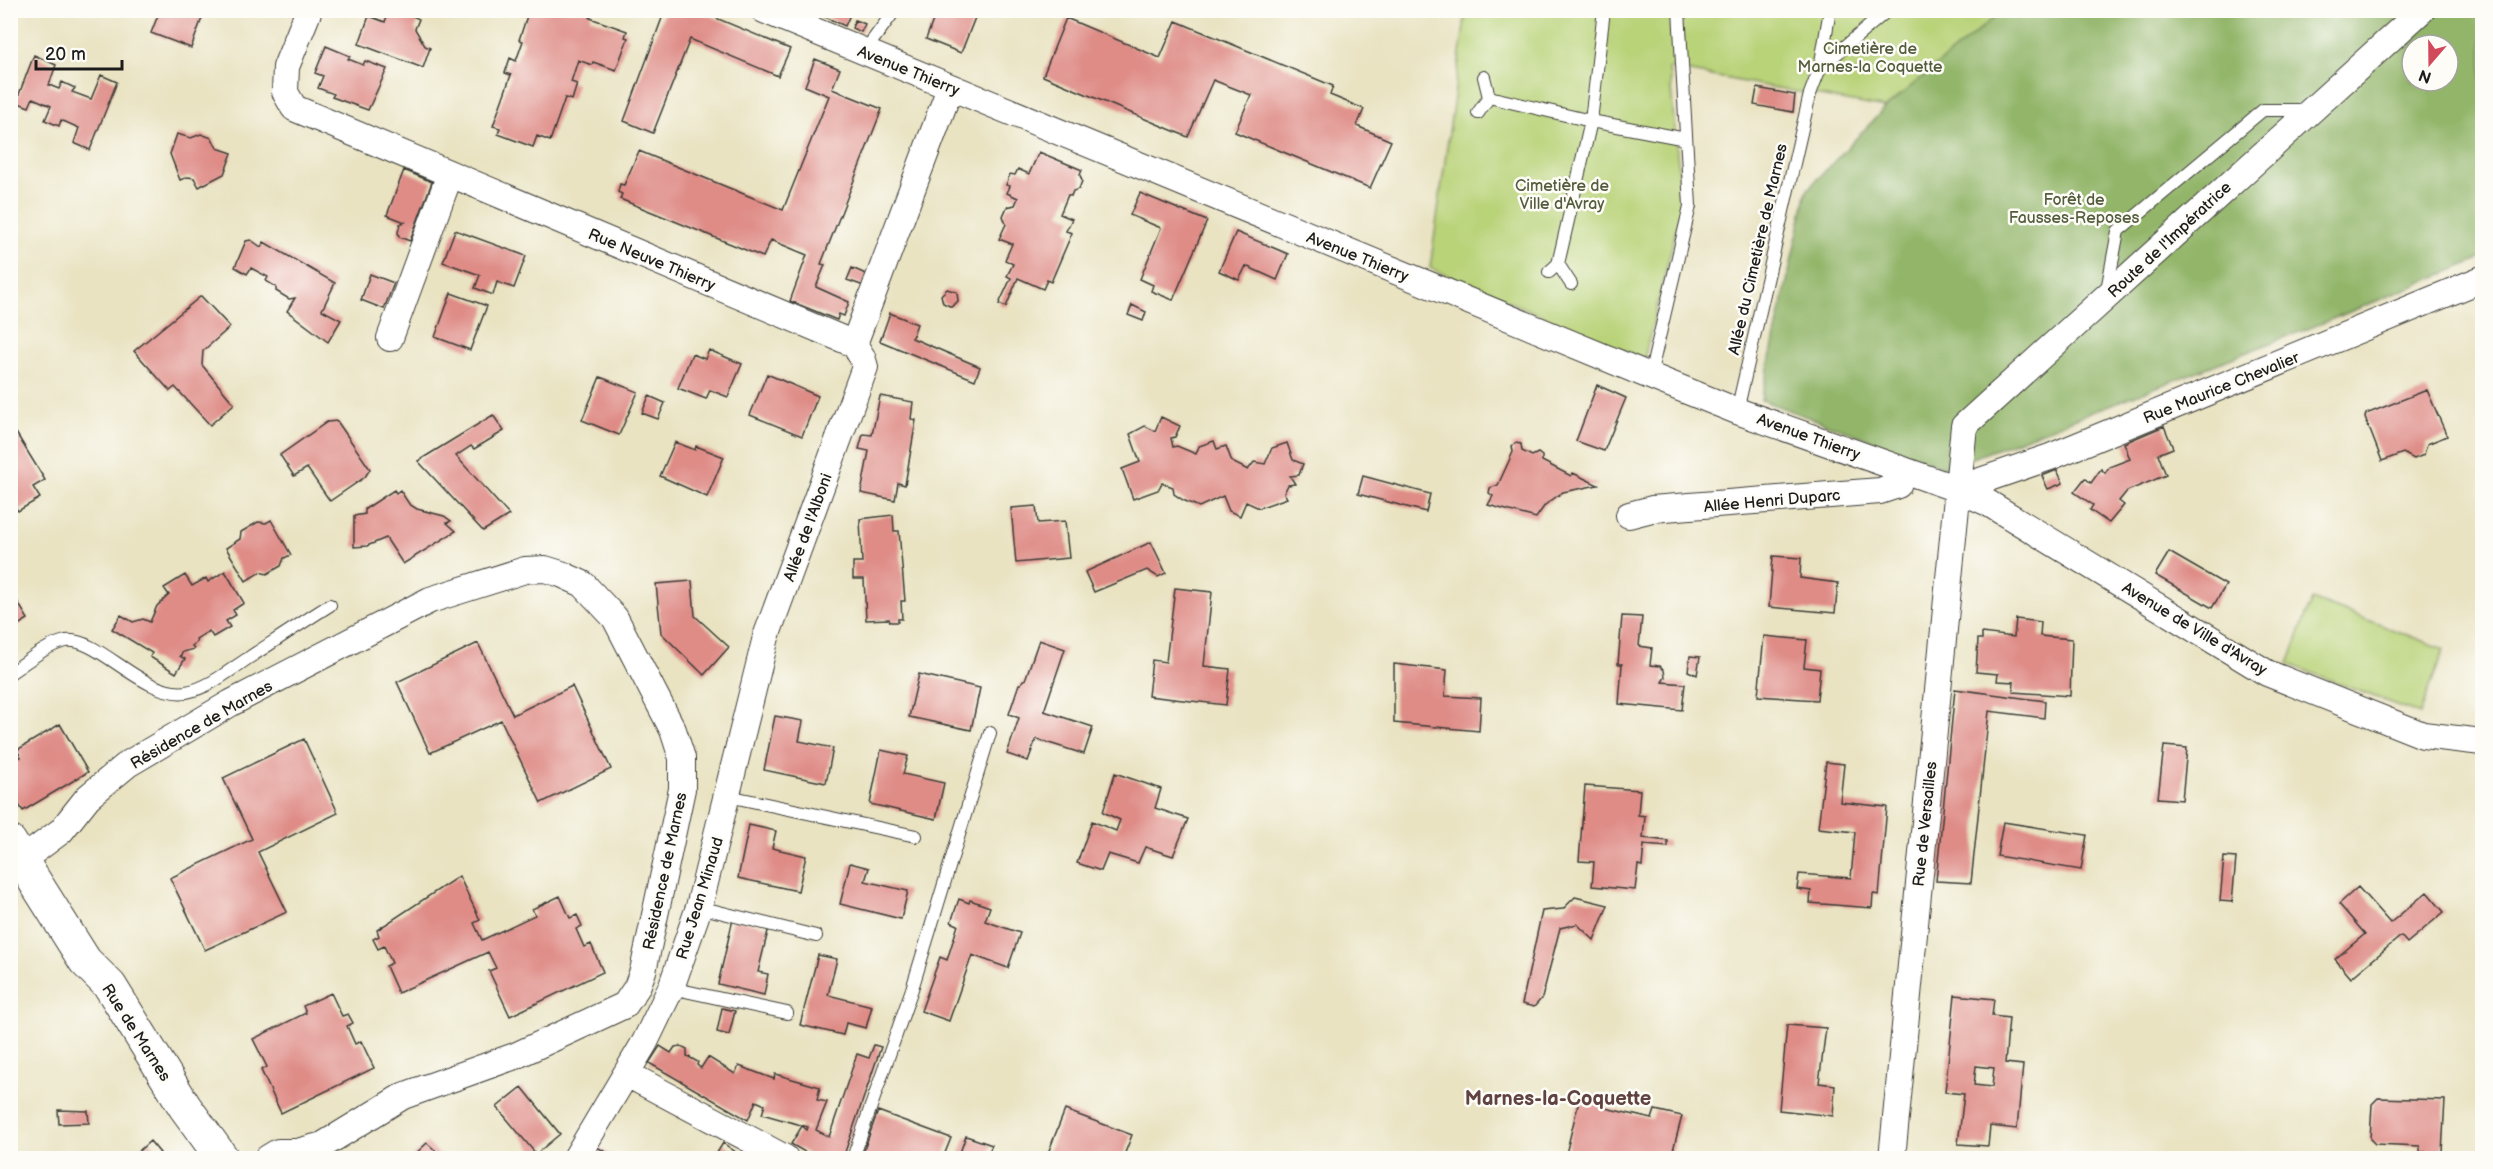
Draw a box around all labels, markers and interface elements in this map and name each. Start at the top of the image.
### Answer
scale bar [36,33,122,71]
north arrow [2400,33,2460,93]
park label: Cimetière de Marnes-la Coquette [1798,40,1943,77]
street label: Avenue Thierry [855,42,963,101]
text: 20 m [45,44,86,65]
text: N [2416,65,2434,87]
street label: Allée du Cimetière de Marnes [1725,142,1792,357]
park label: Cimetière de Ville d'Avray [1515,177,1610,214]
street label: Route de l'Impératrice [2104,178,2236,302]
park label: Forêt de Fausses-Reposes [2009,191,2139,228]
street label: Rue Neuve Thierry [585,225,719,296]
street label: Avenue Thierry [1304,228,1412,287]
street label: Rue Maurice Chevalier [2141,348,2303,428]
street label: Avenue Thierry [1754,410,1863,465]
street label: Allée de l'Alboni [780,471,837,584]
street label: Allée Henri Duparc [1703,486,1841,517]
street label: Avenue de Ville d'Avray [2118,579,2271,680]
street label: Résidence de Marnes [127,677,276,774]
street label: Rue de Versailles [1909,761,1942,888]
street label: Résidence de Marnes [639,791,691,952]
street label: Rue Jean Minaud [673,835,728,962]
street label: Rue de Marnes [97,981,174,1085]
district label: Marnes-la-Coquette [1465,1087,1651,1111]

